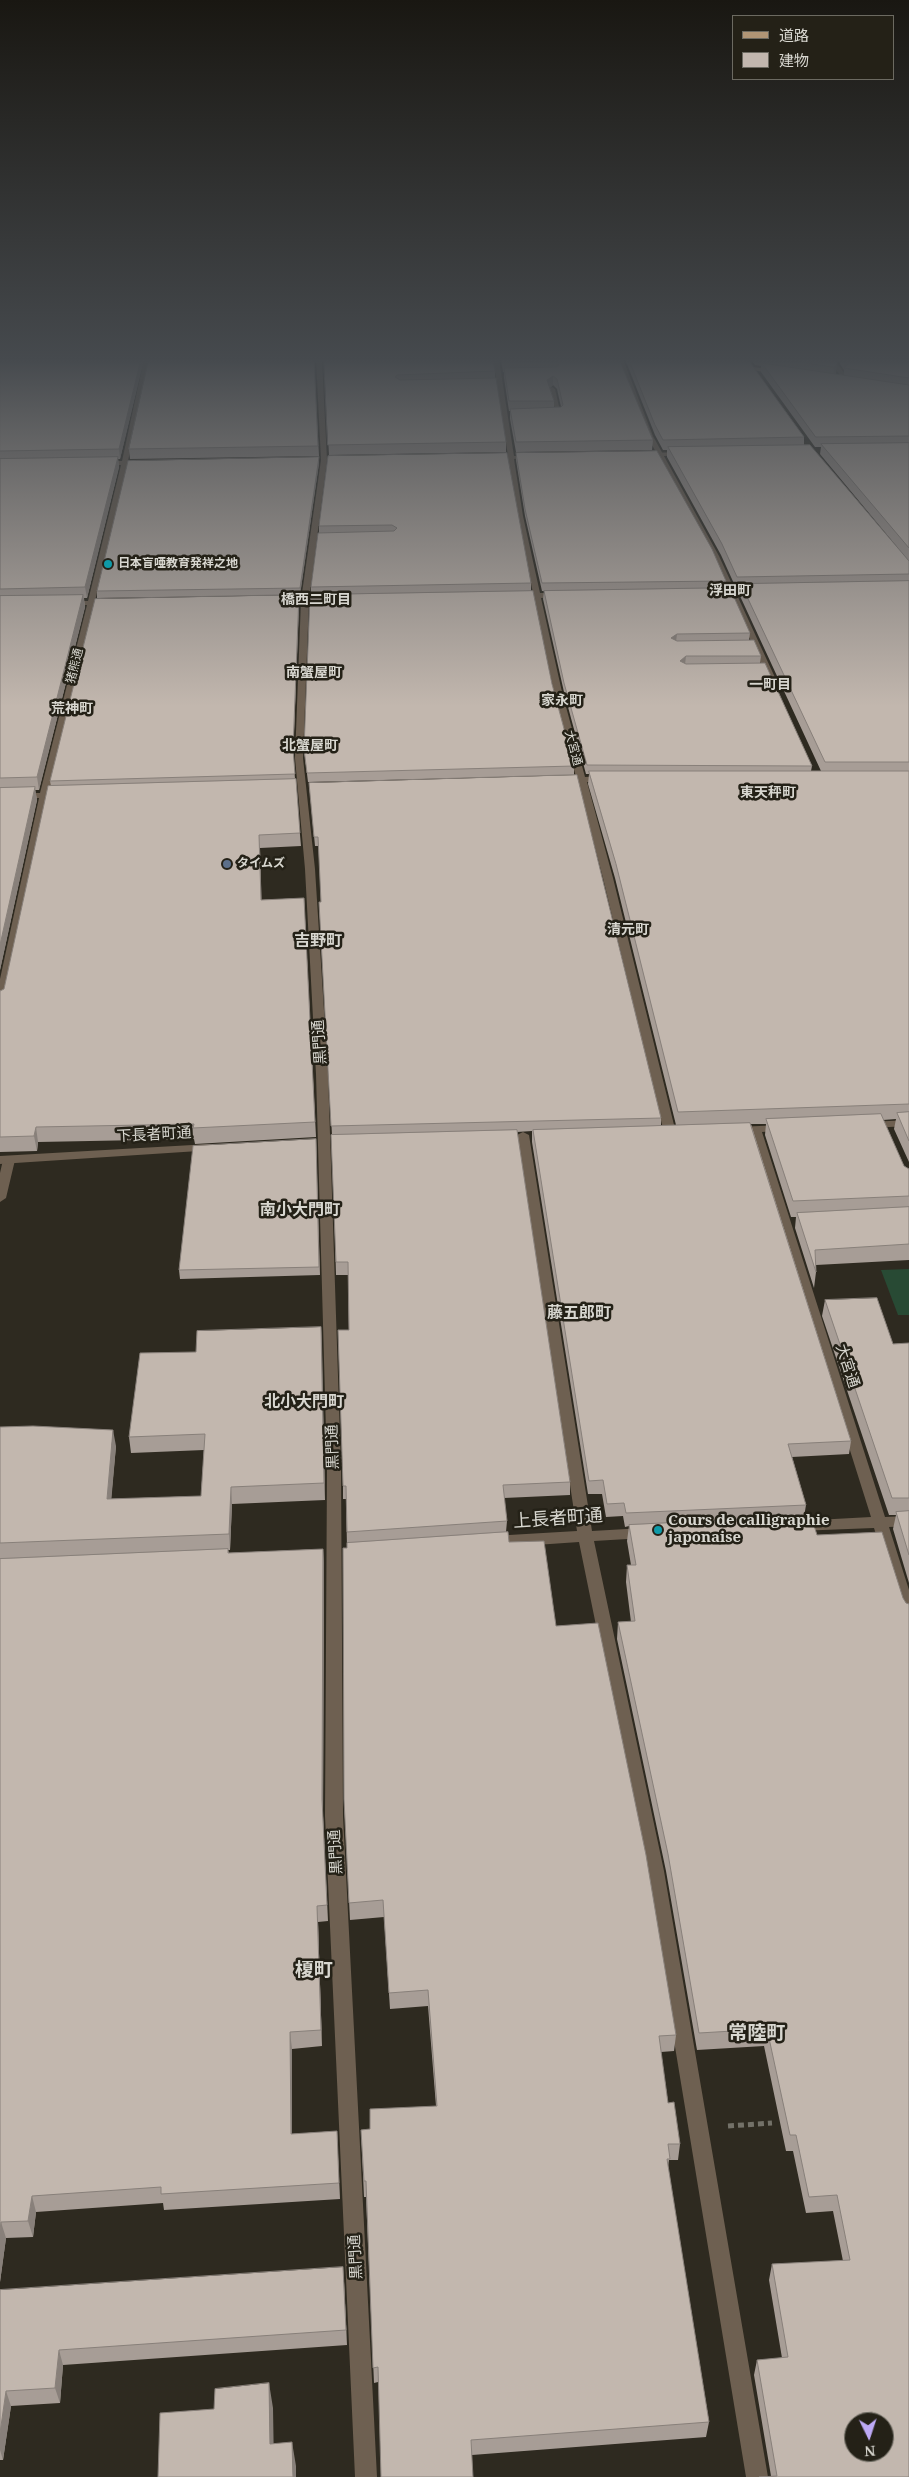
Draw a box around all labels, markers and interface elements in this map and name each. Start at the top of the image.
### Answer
legend [732,15,894,80]
text: 道路 [779,25,809,45]
text: 建物 [779,50,809,70]
place label: 日本盲唖教育発祥之地 [118,557,238,571]
marker: 日本盲唖教育発祥之地 [102,558,114,570]
district label: 浮田町 [709,583,751,599]
district label: 橋西二町目 [281,592,351,608]
street label: 猪熊通 [64,647,86,685]
district label: 南蟹屋町 [286,665,342,681]
district label: 一町目 [749,677,791,693]
district label: 家永町 [541,693,583,709]
district label: 荒神町 [51,701,93,717]
street label: 大宮通 [561,729,585,767]
district label: 北蟹屋町 [282,738,338,754]
district label: 東天秤町 [740,785,796,801]
place label: タイムズ [237,857,285,871]
marker: タイムズ [221,858,233,870]
district label: 清元町 [607,922,649,938]
district label: 吉野町 [294,931,342,951]
street label: 黒門通 [309,1019,331,1065]
street label: 下長者町通 [116,1124,192,1146]
district label: 南小大門町 [260,1200,340,1220]
district label: 藤五郎町 [547,1303,611,1323]
street label: 大宮通 [831,1342,863,1390]
district label: 北小大門町 [264,1392,344,1412]
street label: 黒門通 [323,1424,343,1470]
street label: 上長者町通 [512,1505,604,1533]
place label: Cours de calligraphie japonaise [668,1512,830,1547]
marker: Cours de calligraphie japonaise [652,1524,664,1536]
street label: 黒門通 [326,1829,346,1875]
district label: 榎町 [295,1960,333,1982]
district label: 常陸町 [729,2023,785,2045]
street label: 黒門通 [346,2234,366,2280]
north arrow [844,2412,894,2462]
text: N [864,2442,876,2461]

